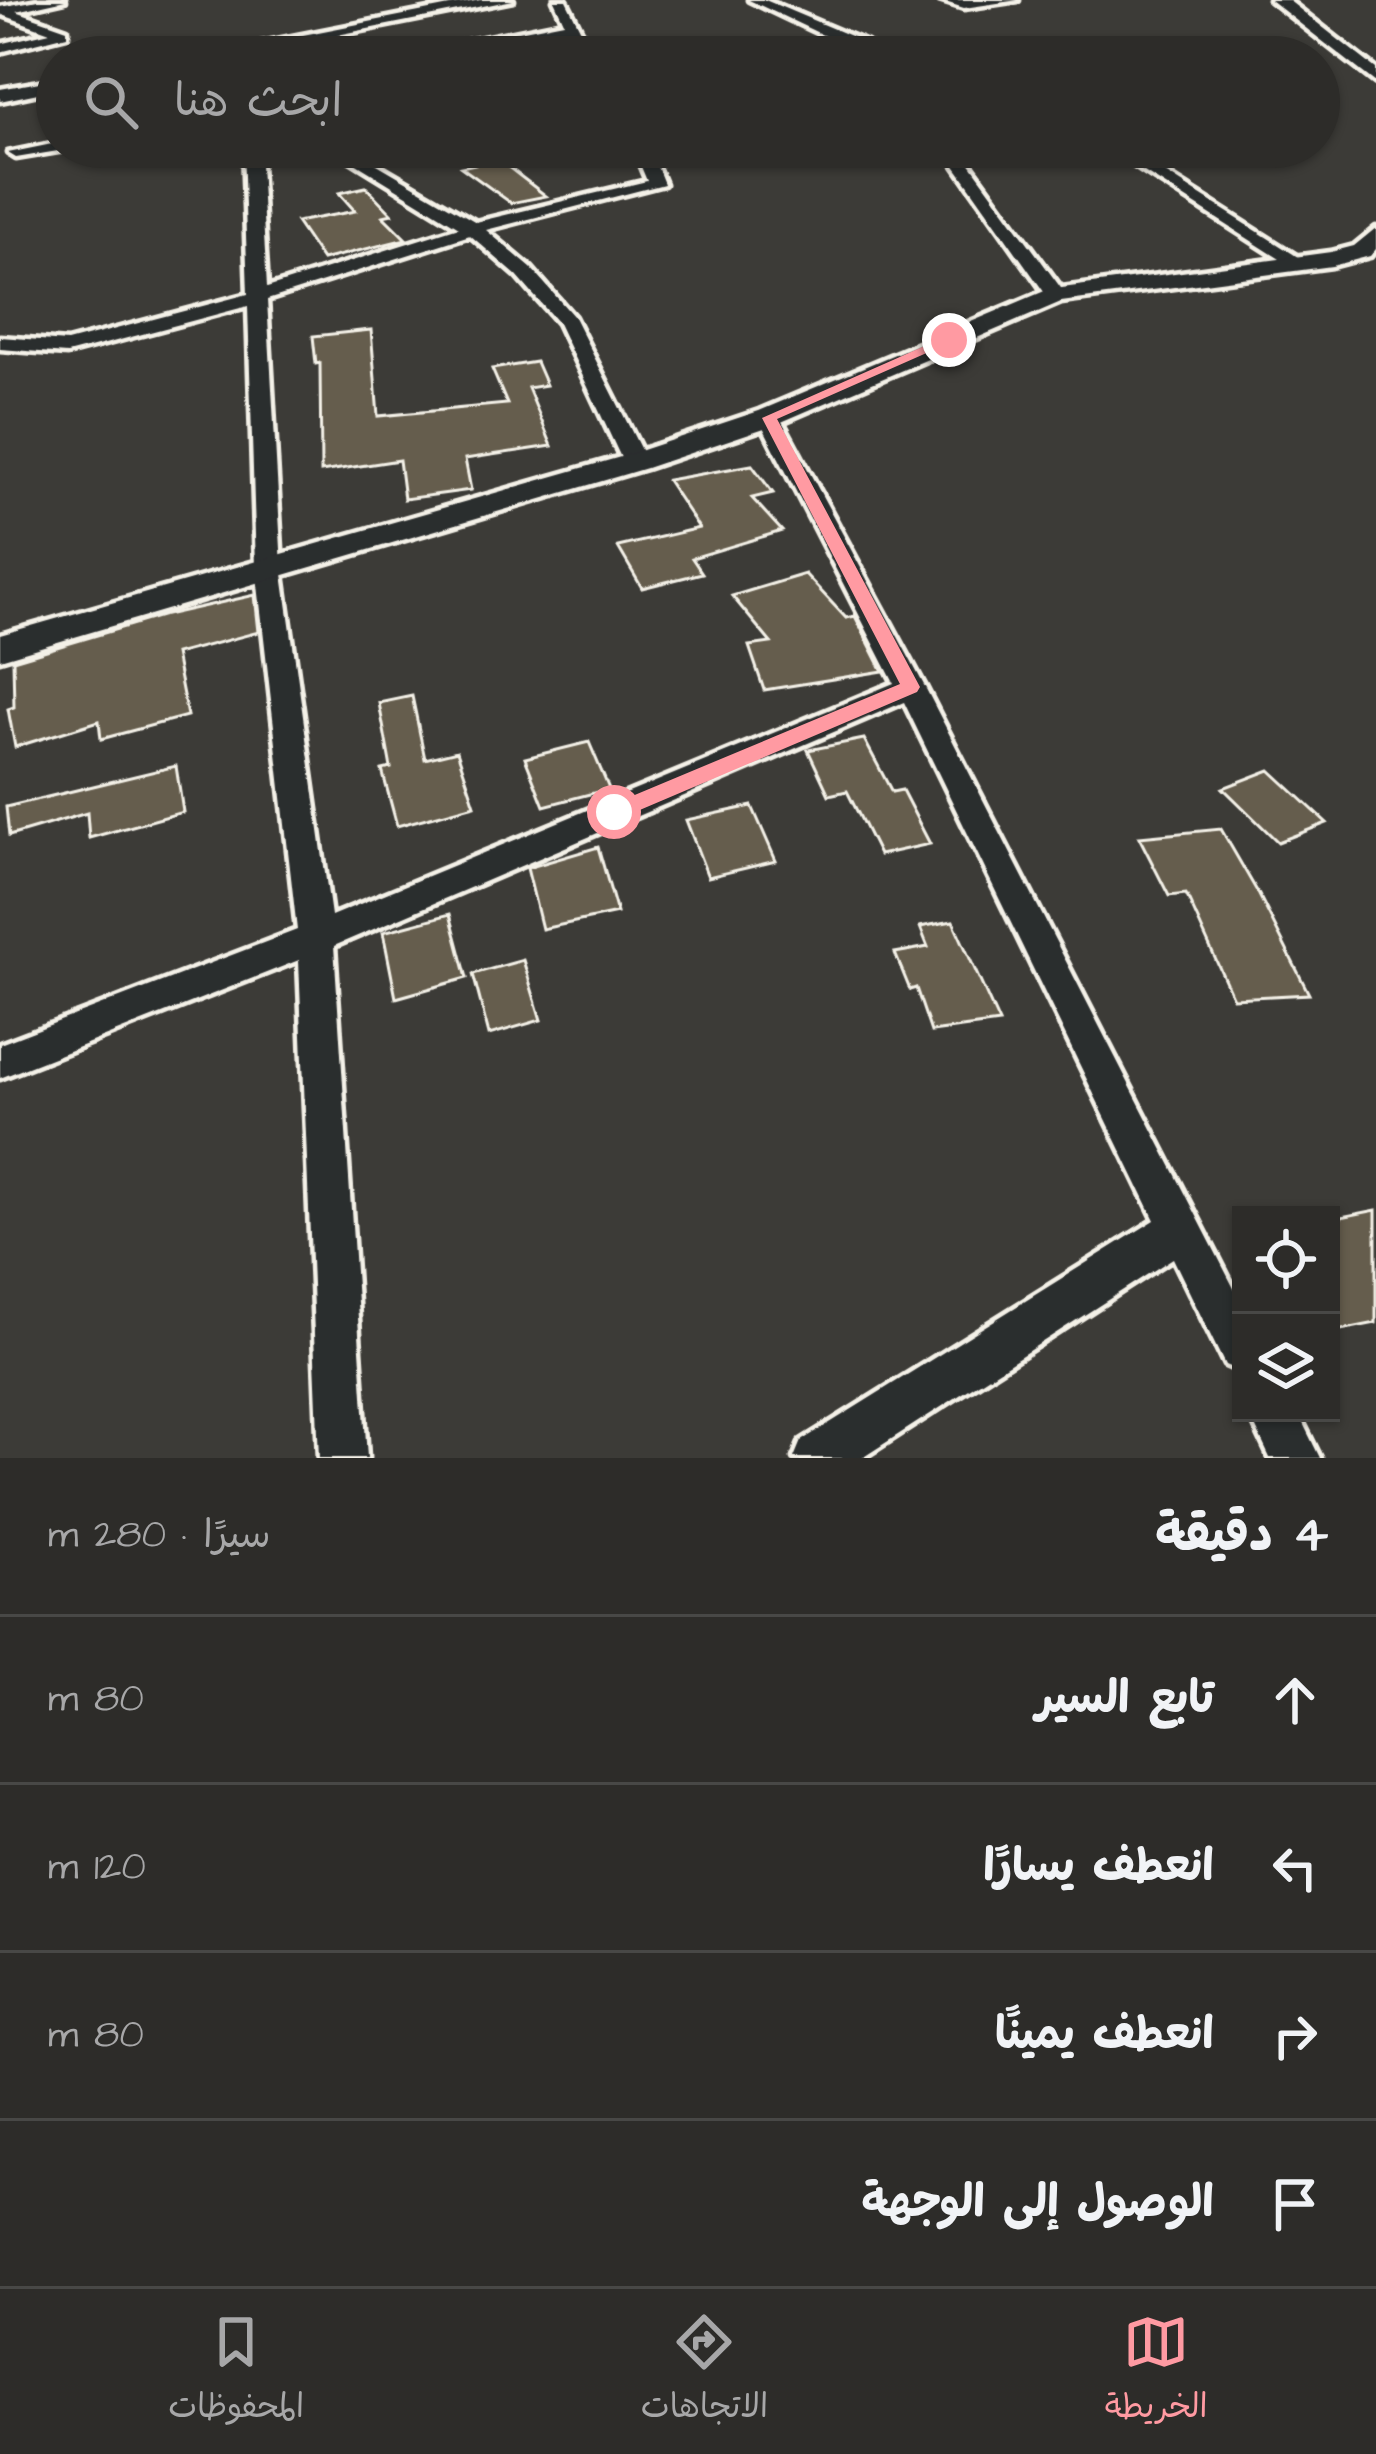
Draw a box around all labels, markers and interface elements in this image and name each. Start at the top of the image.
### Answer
search box [36,36,1340,168]
icon: search [78,69,144,135]
text: ابحث هنا [174,71,342,133]
route end [922,313,976,367]
route start [587,785,641,839]
map controls [1232,1206,1340,1422]
button: locate [1232,1206,1340,1314]
button: layers [1232,1314,1340,1422]
text: 4 دقيقة [1155,1500,1328,1571]
text: سيرًا · 280 m [48,1509,271,1563]
icon: ahead [1262,1667,1328,1733]
text: تابع السير [1036,1668,1214,1730]
text: 80 m [48,1673,144,1727]
icon: left [1262,1835,1328,1901]
text: انعطف يسارًا [983,1836,1214,1898]
text: 120 m [48,1841,146,1895]
icon: right [1262,2003,1328,2069]
text: انعطف يمينًا [995,2004,1214,2066]
text: 80 m [48,2009,144,2063]
icon: arrive [1262,2171,1328,2237]
text: الوصول إلى الوجهة [862,2172,1214,2234]
tab: المحفوظات [168,2309,304,2435]
tab: الاتجاهات [641,2309,768,2435]
tab: الخريطة [1105,2309,1208,2435]

